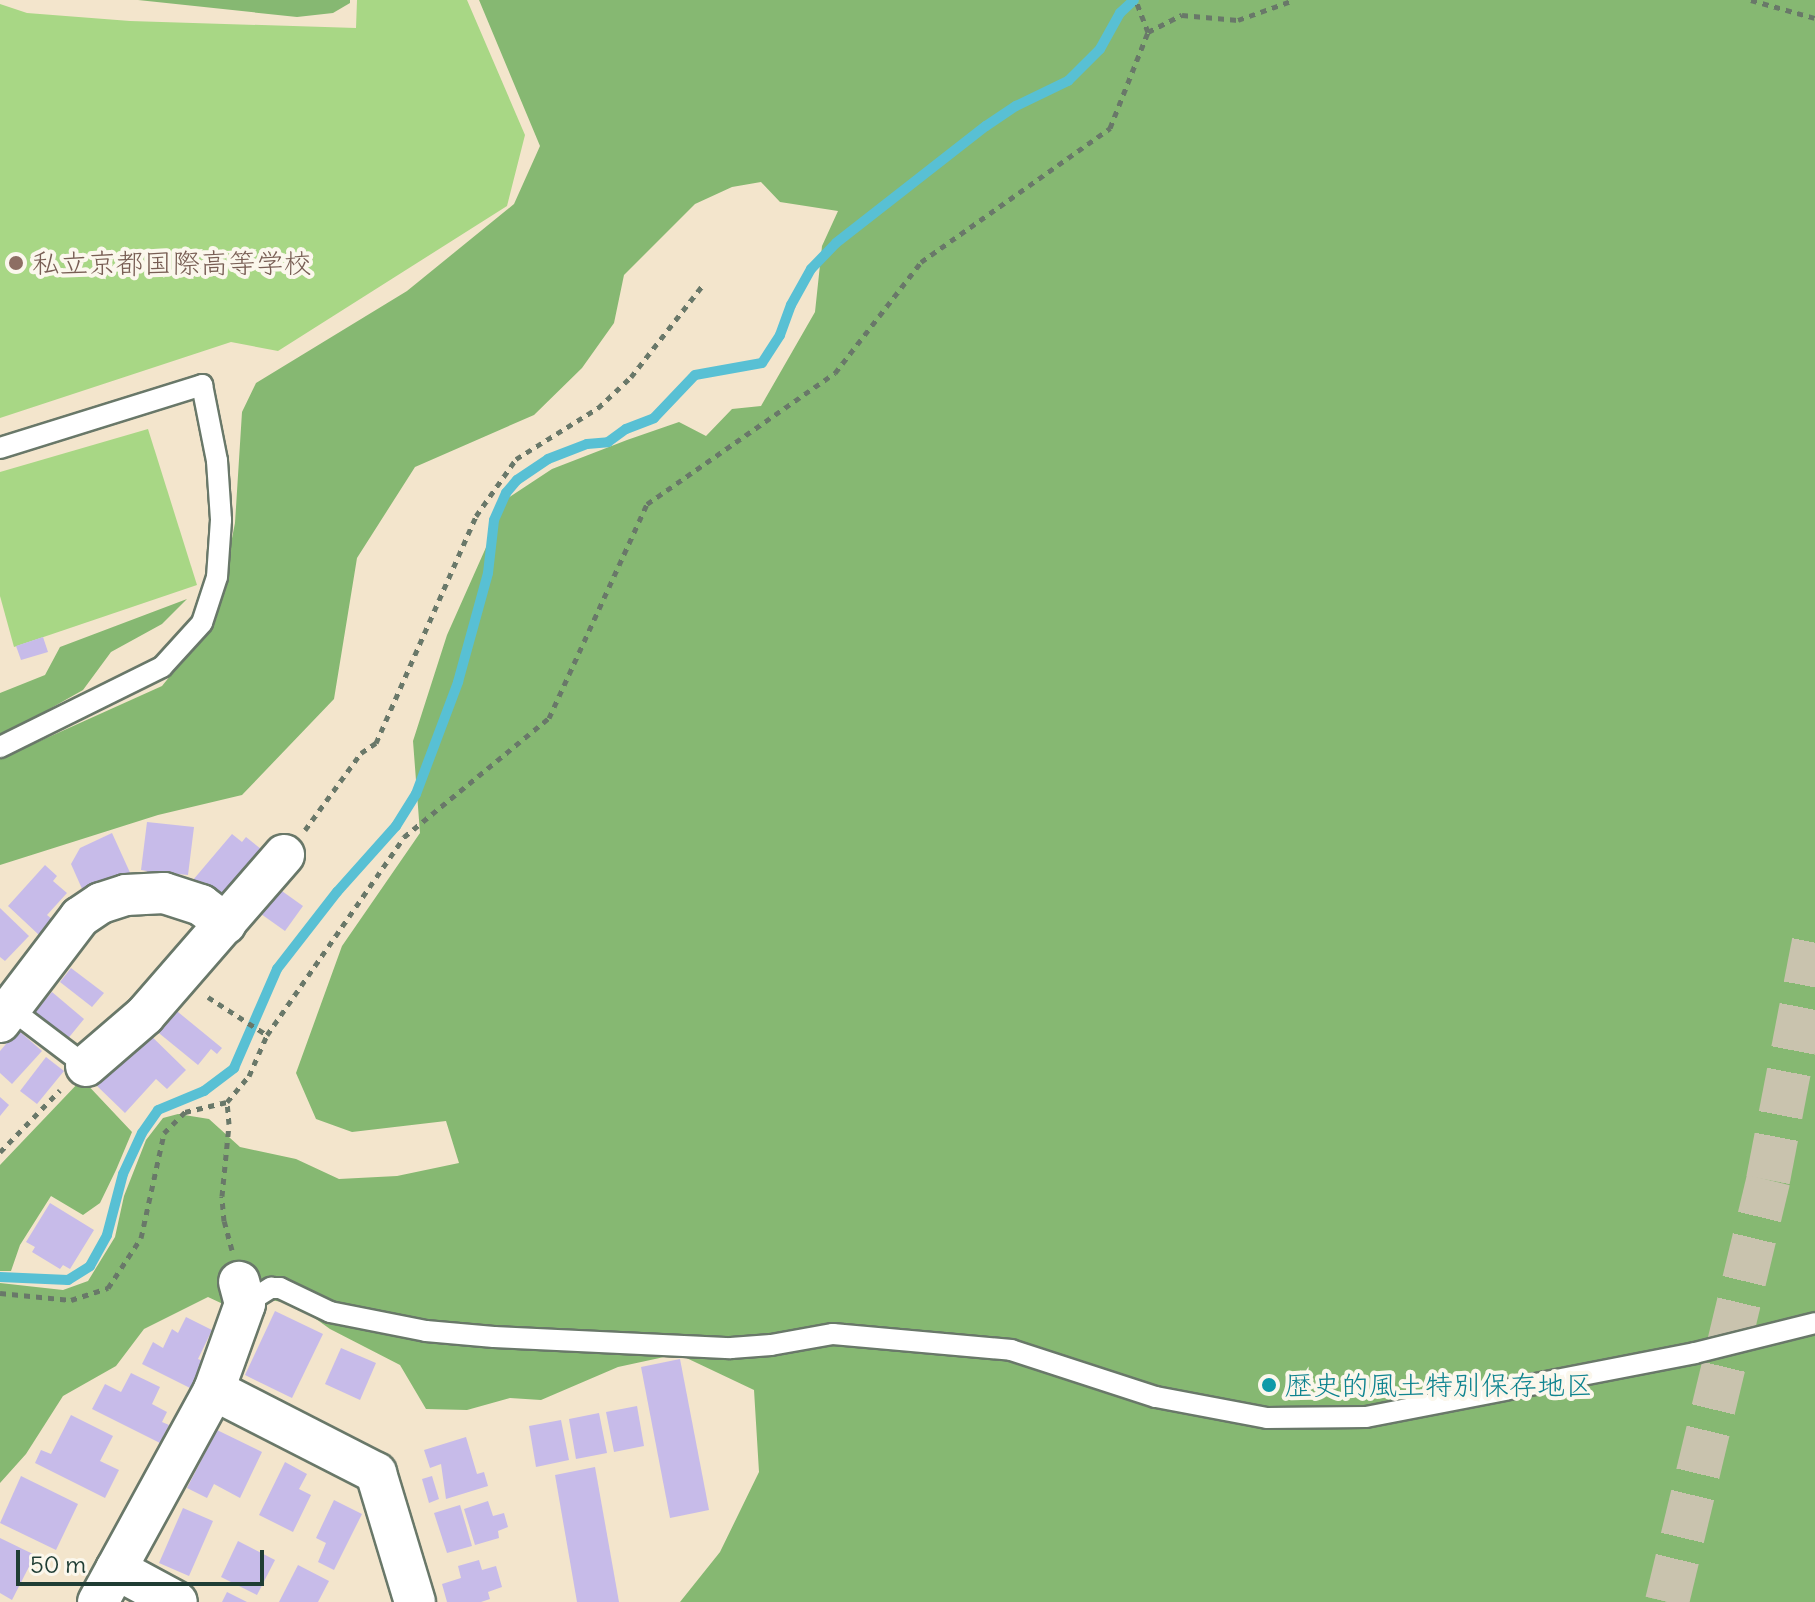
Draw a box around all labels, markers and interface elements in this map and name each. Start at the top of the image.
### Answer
place label: 私立京都国際高等学校 [32,246,312,280]
marker: 私立京都国際高等学校 [7,254,25,272]
place label: 歴史的風土特別保存地区 [1285,1368,1593,1402]
marker: 歴史的風土特別保存地区 [1260,1376,1278,1394]
scale bar [20,1534,268,1584]
text: 50 m [30,1549,86,1579]

